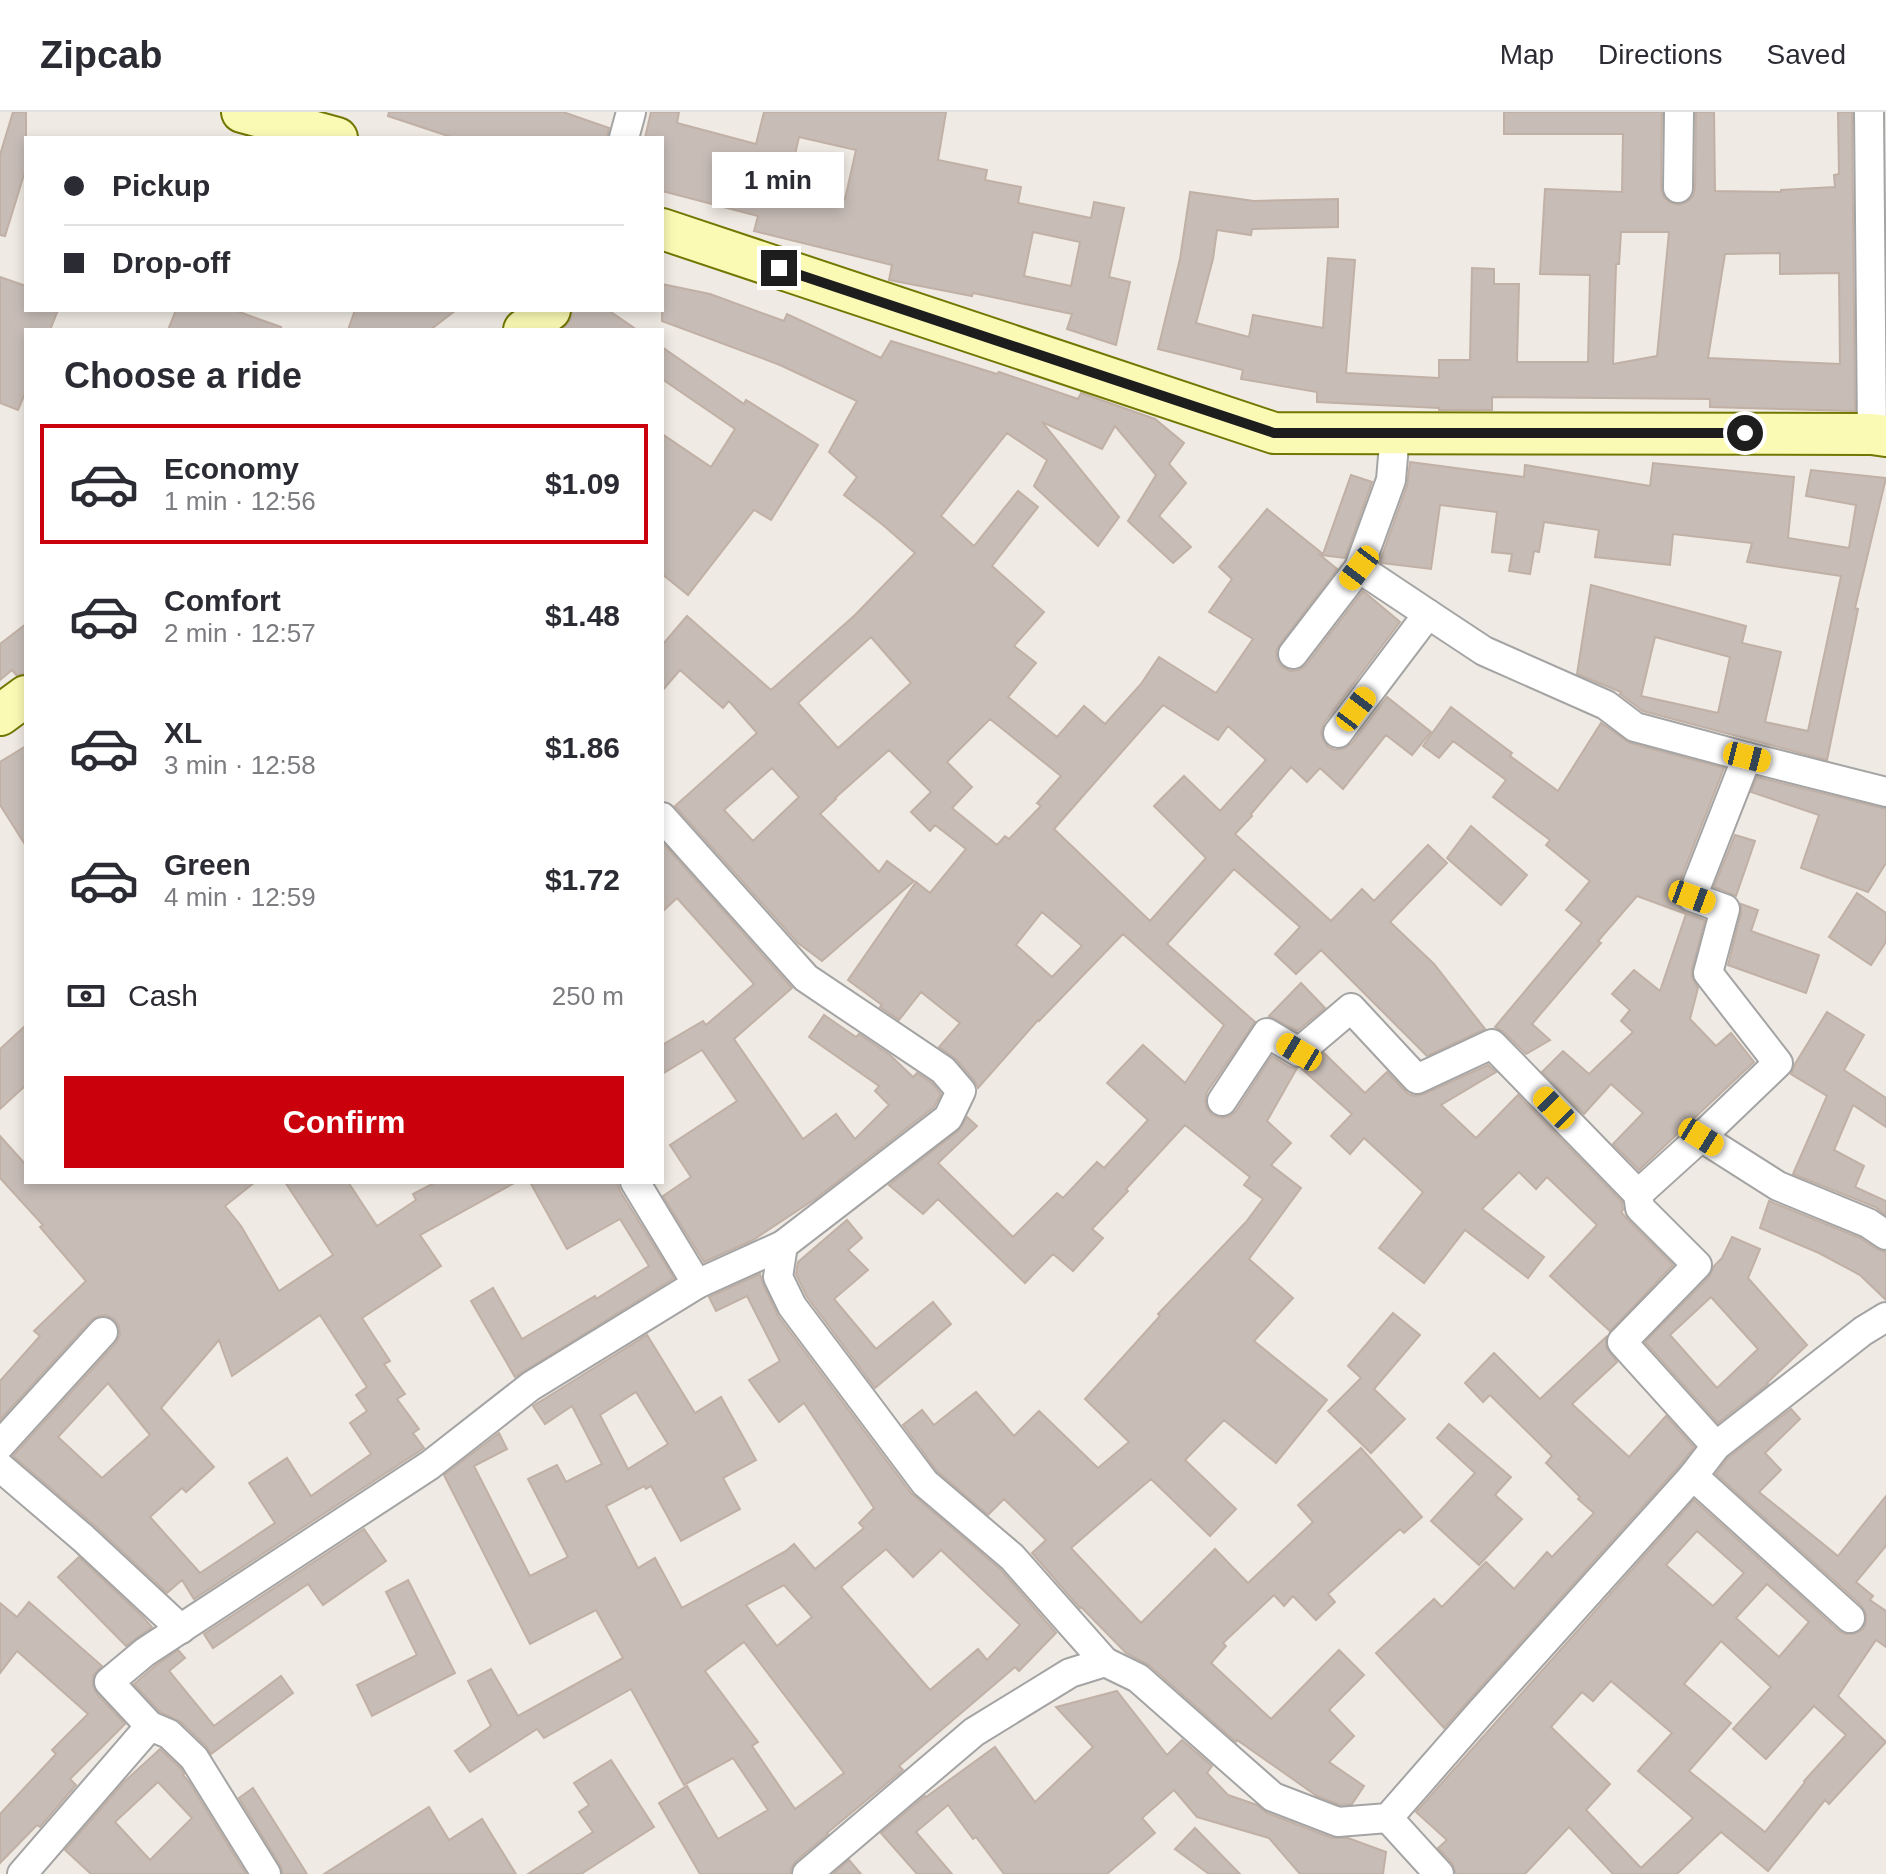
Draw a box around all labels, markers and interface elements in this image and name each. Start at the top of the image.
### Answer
text: Zipcab [40,34,162,76]
text: Map [1500,39,1554,70]
text: Directions [1598,39,1723,70]
text: Saved [1767,39,1846,70]
callout: 1 min [713,152,845,208]
text: 1 min [744,165,812,195]
text: Pickup [112,169,210,202]
text: Drop-off [112,246,230,279]
route end [761,250,797,286]
text: Choose a ride [64,355,302,396]
route start [1727,415,1763,451]
icon: car [68,448,140,520]
text: Economy [164,452,299,485]
text: $1.09 [545,467,620,500]
text: 1 min · 12:56 [164,486,316,516]
car [1335,542,1383,594]
icon: car [68,580,140,652]
text: Comfort [164,584,281,617]
text: $1.48 [545,599,620,632]
text: 2 min · 12:57 [164,618,316,648]
car [1332,683,1380,735]
icon: car [68,712,140,784]
text: XL [164,716,202,749]
text: $1.86 [545,731,620,764]
car [1721,740,1773,774]
text: 3 min · 12:58 [164,750,316,780]
icon: car [68,844,140,916]
text: Green [164,848,251,881]
text: $1.72 [545,863,620,896]
car [1665,878,1719,916]
text: 4 min · 12:59 [164,882,316,912]
icon: cash [64,974,108,1018]
text: Cash [128,979,198,1012]
text: 250 m [552,981,624,1011]
car [1272,1029,1326,1075]
button: Confirm [64,1076,624,1168]
car [1529,1082,1579,1134]
car [1674,1114,1728,1160]

